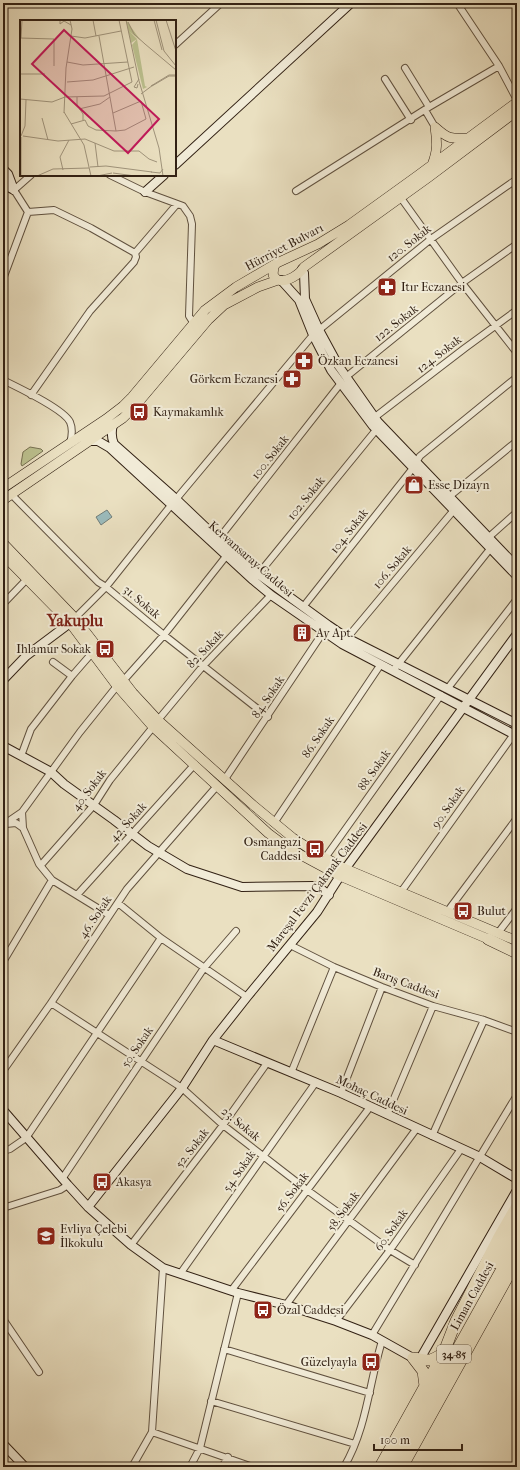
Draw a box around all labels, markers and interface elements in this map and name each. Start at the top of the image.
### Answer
inset map [20,20,176,176]
street label: Hürriyet Bulvarı [243,220,326,273]
street label: 120. Sokak [384,221,434,265]
pharmacy icon: Itır Eczanesi [376,276,398,298]
place label: Itır Eczanesi [401,280,466,294]
street label: 122. Sokak [371,301,421,344]
street label: 124. Sokak [414,332,465,376]
pharmacy icon: Özkan Eczanesi [293,350,315,372]
place label: Özkan Eczanesi [318,353,399,368]
pharmacy icon: Görkem Eczanesi [281,368,303,390]
place label: Görkem Eczanesi [190,372,278,386]
bus stop icon: Kaymakamlık [128,401,150,423]
place label: Kaymakamlık [153,405,225,419]
street label: 100. Sokak [248,431,292,482]
street label: 102. Sokak [284,473,328,523]
shop icon: Esse Dizayn [403,474,425,496]
place label: Esse Dizayn [428,478,489,492]
street label: 104. Sokak [327,505,371,556]
street label: Kervansaray Caddesi [206,518,297,600]
street label: 106. Sokak [370,542,415,592]
street label: 31. Sokak [121,582,164,622]
district label: Yakuplu [46,611,104,631]
building icon: Ay Apt. [291,622,313,644]
street label: 82. Sokak [184,626,227,671]
place label: Ay Apt. [315,626,353,640]
bus stop icon: Ihlamur Sokak [94,638,116,660]
place label: Ihlamur Sokak [16,642,92,656]
street label: 84. Sokak [249,672,288,721]
street label: 86. Sokak [299,713,338,761]
street label: 88. Sokak [355,746,394,793]
street label: 40. Sokak [69,766,110,814]
street label: 90. Sokak [429,783,468,831]
street label: 42. Sokak [107,799,150,845]
street label: Mareşal Fevzi Çakmak Caddesi [264,819,371,955]
place label: Osmangazi Caddesi [244,835,301,863]
bus stop icon: Osmangazi Caddesi [304,838,326,860]
street label: 46. Sokak [76,892,115,941]
bus stop icon: Bulut [452,900,474,922]
place label: Bulut [477,904,507,918]
street label: Barış Caddesi [371,965,442,1003]
street label: 50. Sokak [118,1023,156,1070]
street label: Mohaç Caddesi [333,1072,411,1119]
street label: 23. Sokak [219,1104,264,1144]
street label: 52. Sokak [172,1125,212,1171]
street label: 54. Sokak [220,1147,259,1194]
street label: 56. Sokak [272,1169,312,1215]
bus stop icon: Akasya [91,1171,113,1193]
place label: Akasya [115,1175,152,1189]
street label: 58. Sokak [324,1188,363,1234]
street label: 60. Sokak [371,1206,411,1254]
place label: Evliya Çelebi İlkokulu [60,1222,127,1250]
school or university icon: Evliya Çelebi İlkokulu [35,1225,57,1247]
street label: Liman Caddesi [447,1259,497,1333]
bus stop icon: Özal Caddesi [252,1299,274,1321]
place label: Özal Caddesi [277,1302,344,1317]
road number: 34-85 [437,1345,471,1363]
bus stop icon: Güzelyayla [360,1351,382,1373]
place label: Güzelyayla [301,1355,357,1369]
scale bar [374,1426,462,1452]
text: 100 m [380,1433,410,1447]

